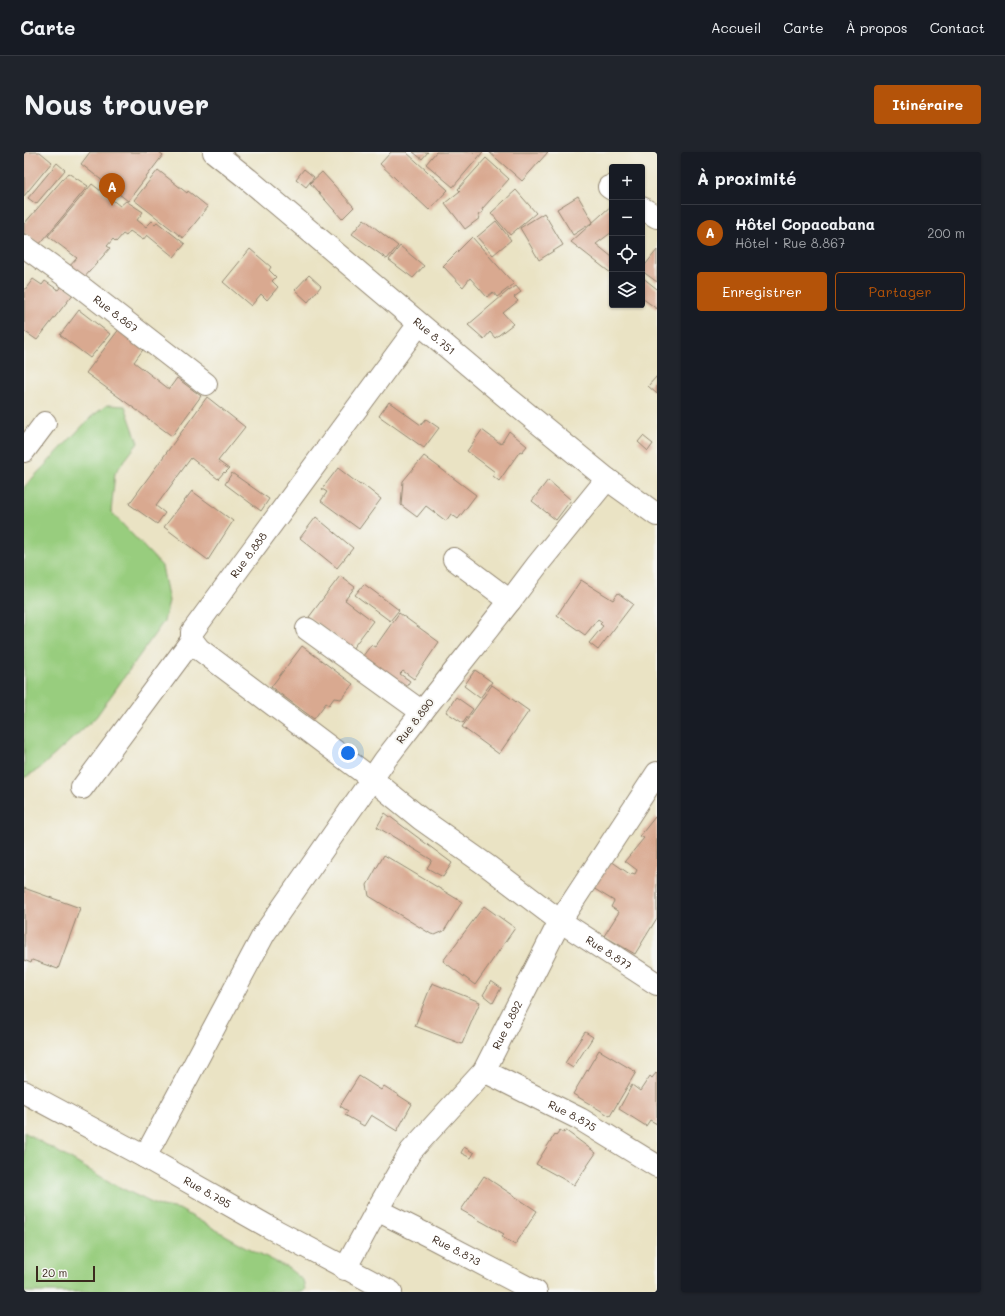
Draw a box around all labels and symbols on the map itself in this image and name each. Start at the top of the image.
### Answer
pin: A [99,173,125,206]
street label: Rue 8.867 [90,291,141,336]
street label: Rue 8.751 [410,314,459,358]
street label: Rue 8.888 [226,529,270,581]
street label: Rue 8.890 [392,695,437,746]
your location [338,743,358,763]
street label: Rue 8.877 [583,932,635,973]
street label: Rue 8.892 [488,998,525,1052]
street label: Rue 8.875 [546,1096,599,1134]
street label: Rue 8.795 [181,1172,234,1211]
street label: Rue 8.873 [430,1231,484,1269]
scale bar [36,1264,95,1283]

